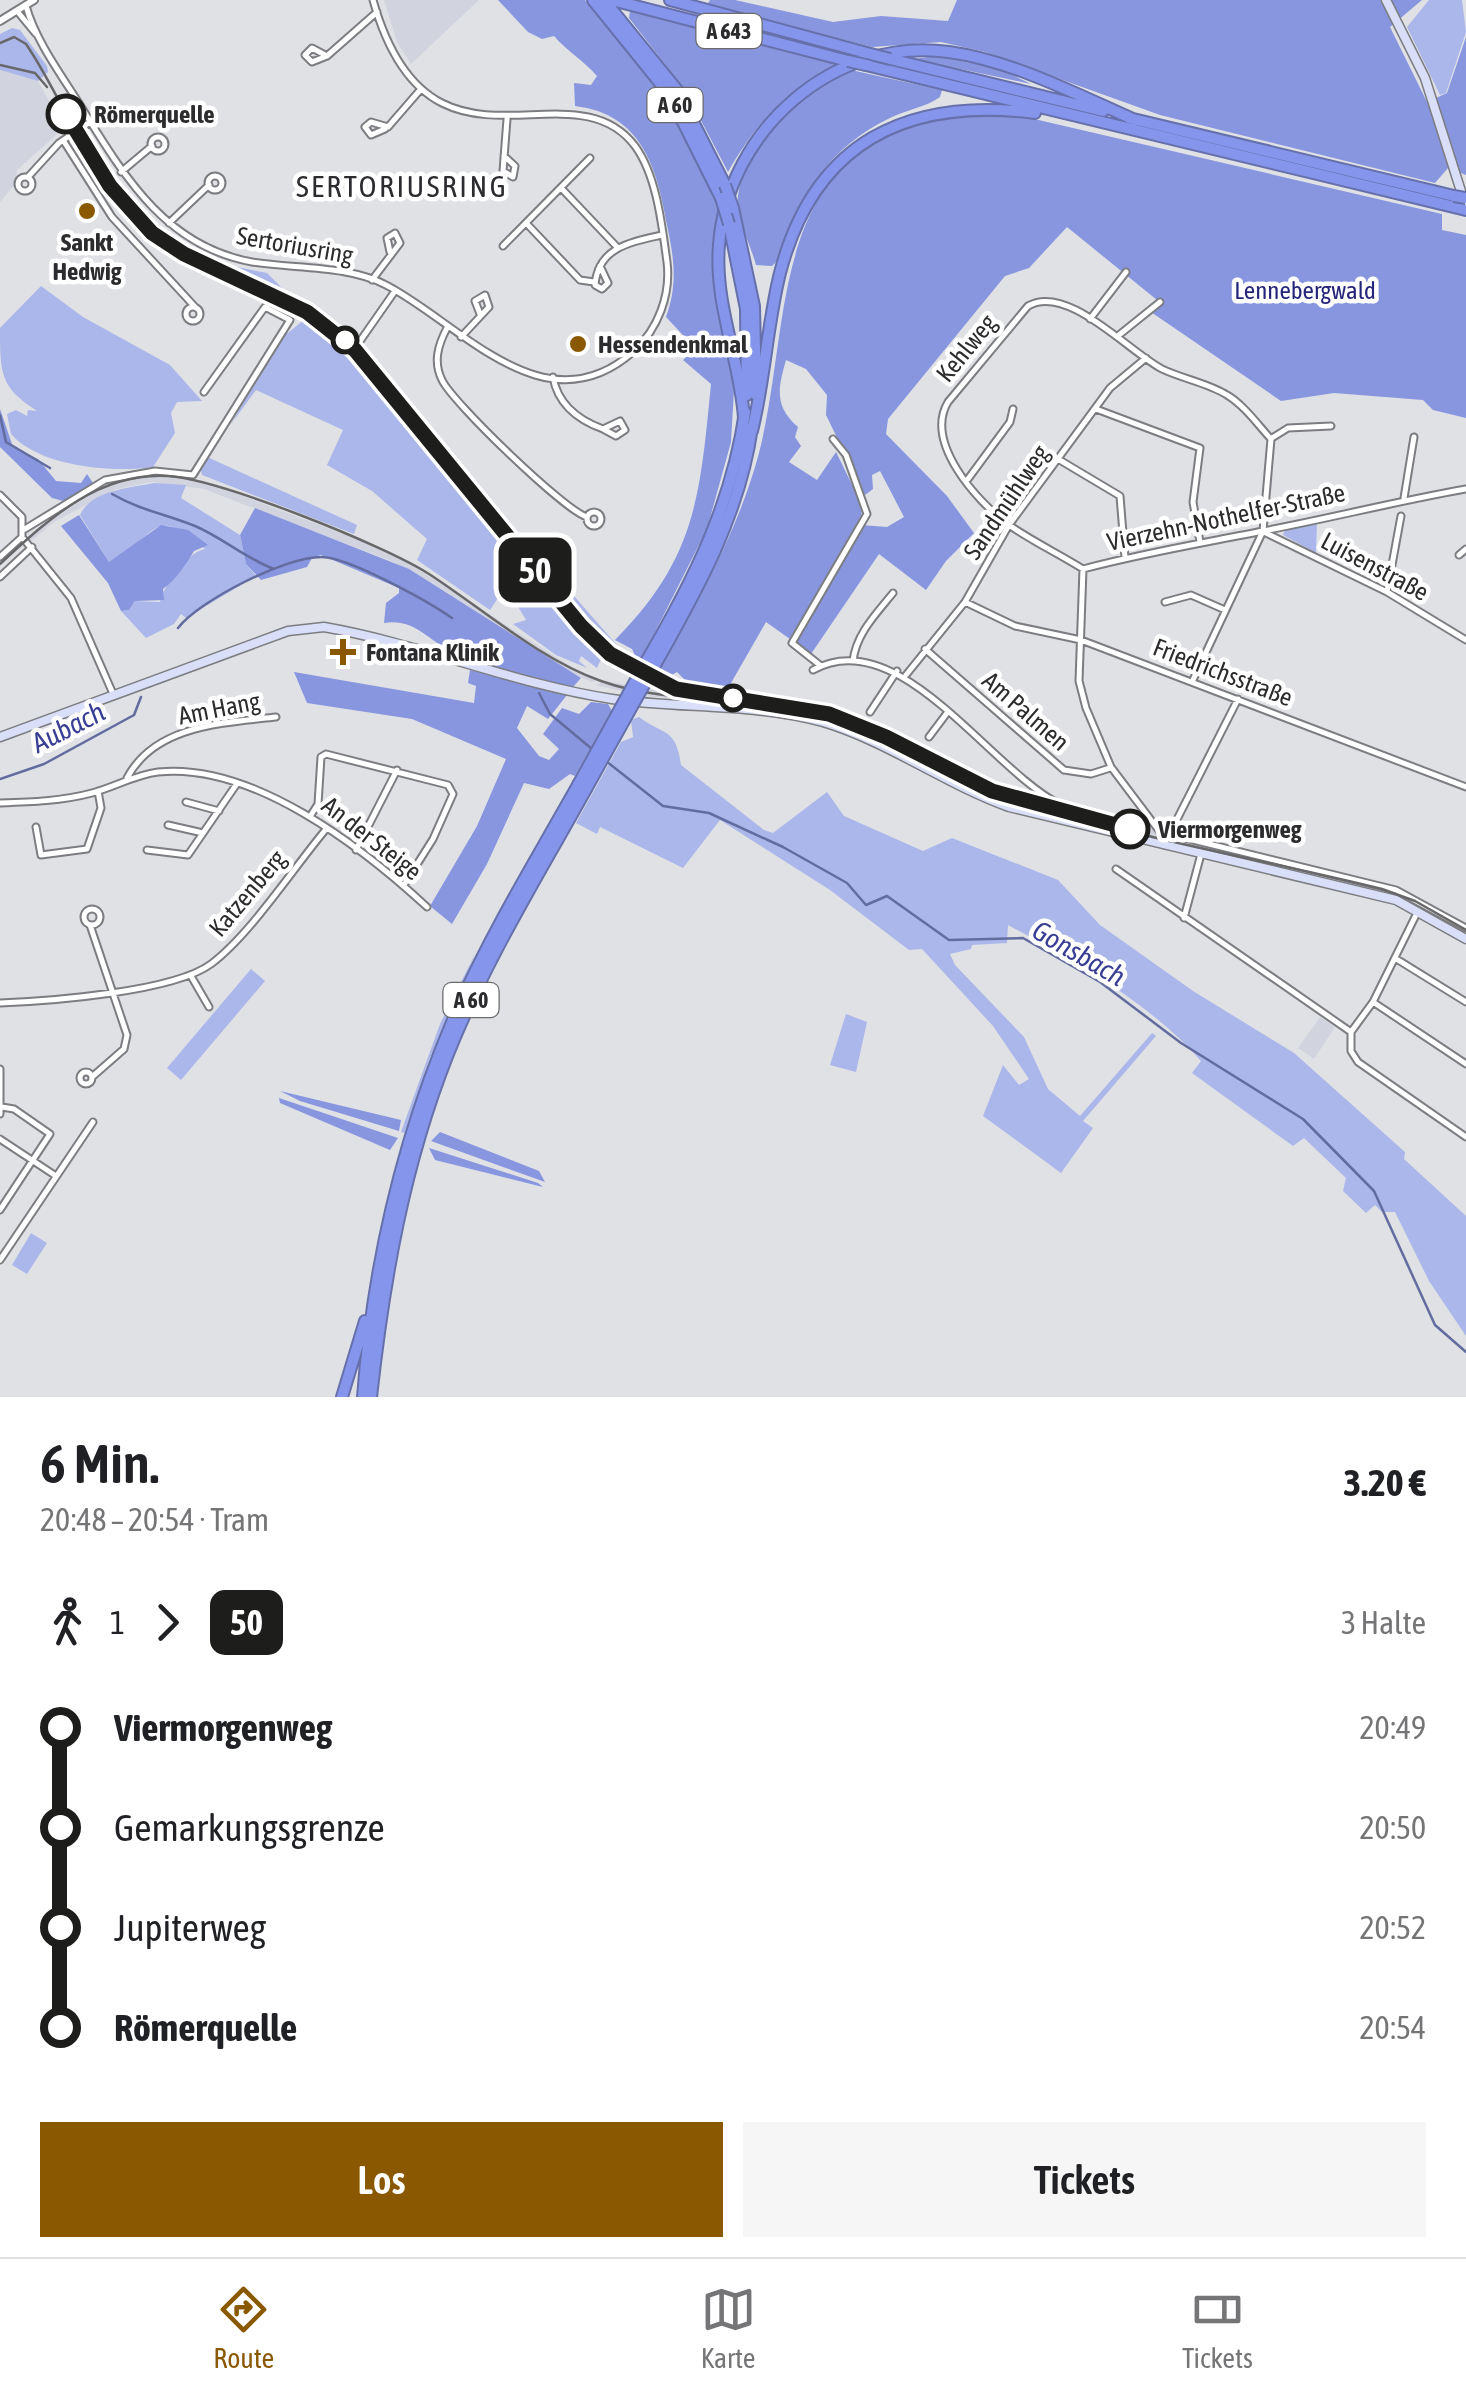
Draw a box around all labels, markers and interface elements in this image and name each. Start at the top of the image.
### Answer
road number: A 643 [696,14,762,48]
road number: A 60 [648,88,702,122]
marker: Römerquelle [47,95,85,133]
place label: Römerquelle [94,100,215,128]
district label: SERTORIUSRING [296,169,508,203]
marker: Sankt Hedwig [76,200,98,222]
street label: Sertoriusring [235,221,356,269]
place label: Sankt Hedwig [52,228,122,285]
park label: Lennebergwald [1234,276,1376,304]
street label: Kehlweg [930,309,1002,387]
unlabelled marker [332,327,358,353]
place label: Hessendenkmal [598,330,748,358]
marker: Hessendenkmal [567,333,589,355]
street label: Sandmühlweg [958,439,1054,564]
street label: Vierzehn-Nothelfer-Straße [1105,478,1347,556]
street label: Luisenstraße [1317,526,1433,606]
line badge: 50 [490,538,580,602]
text: 50 [519,550,551,590]
street label: Friedrichsstraße [1149,633,1297,711]
place label: Fontana Klinik [366,638,500,666]
marker: Fontana Klinik [330,639,356,665]
street label: Am Palmen [977,666,1075,756]
unlabelled marker [720,685,746,711]
street label: Am Hang [176,686,263,730]
water label: Aubach [25,695,110,759]
street label: An der Steige [317,791,427,885]
marker: Viermorgenweg [1111,810,1149,848]
place label: Viermorgenweg [1157,815,1302,843]
street label: Katzenberg [203,844,291,942]
water label: Gonsbach [1027,914,1131,992]
road number: A 60 [444,983,498,1017]
text: 6 Min. [40,1432,159,1495]
text: 3.20 € [1343,1461,1426,1504]
text: 20:48 – 20:54 · Tram [40,1501,269,1538]
icon: walk [40,1595,95,1650]
icon: forward [140,1595,195,1650]
text: 50 [230,1602,263,1642]
text: 1 [110,1604,125,1641]
text: 3 Halte [1341,1604,1426,1641]
text: Viermorgenweg [114,1706,332,1749]
text: 20:49 [1360,1709,1426,1746]
text: Gemarkungsgrenze [114,1806,385,1849]
text: 20:50 [1360,1809,1426,1846]
text: Jupiterweg [114,1906,266,1949]
text: 20:52 [1360,1909,1426,1946]
text: Römerquelle [114,2006,297,2049]
text: 20:54 [1360,2009,1426,2046]
button: Los [40,2122,723,2237]
button: Tickets [743,2122,1426,2237]
tab: Route [213,2282,274,2374]
tab: Karte [701,2282,756,2374]
tab: Tickets [1182,2282,1253,2374]

